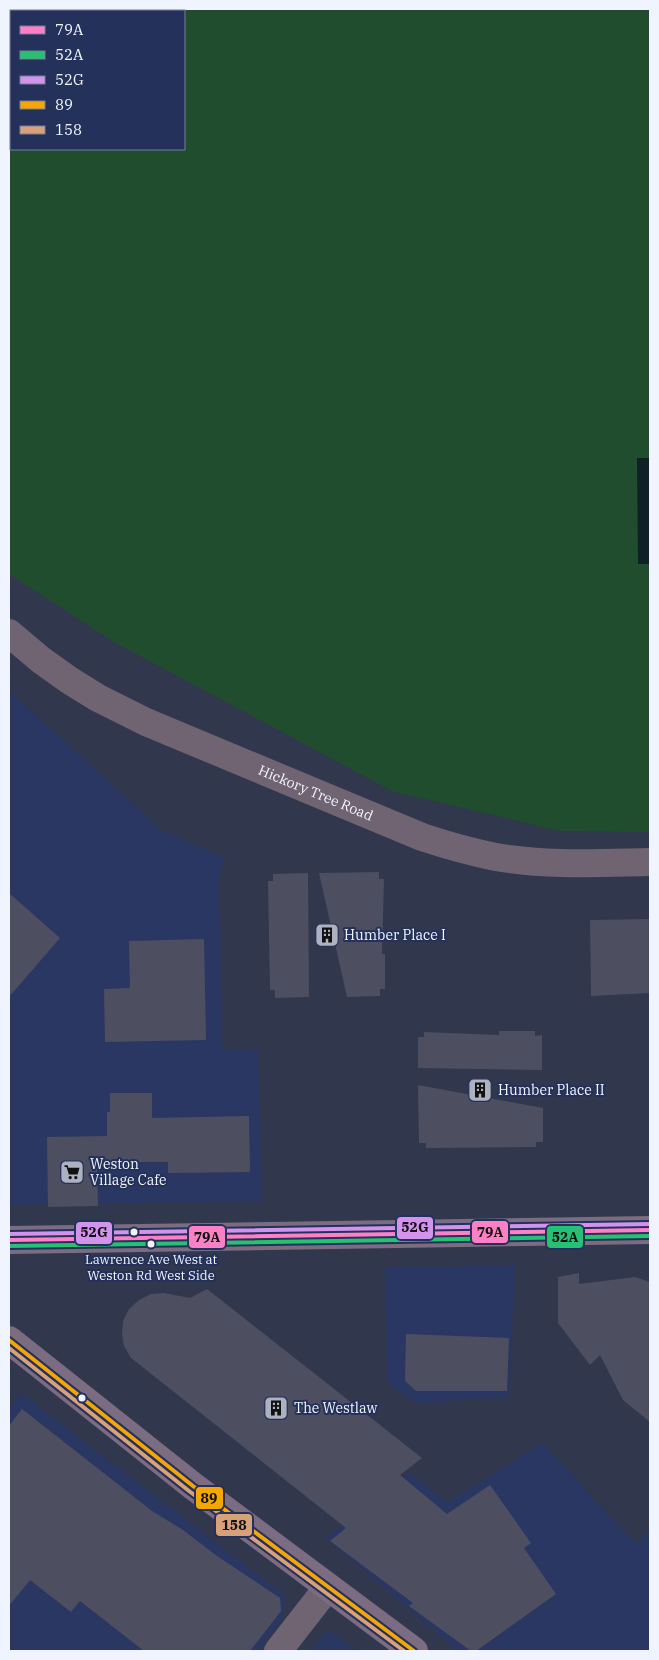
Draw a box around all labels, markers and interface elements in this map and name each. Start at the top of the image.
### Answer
legend [10,10,185,150]
text: 79A [55,20,84,39]
text: 52A [55,45,84,64]
text: 52G [55,70,84,89]
text: 89 [55,95,73,114]
text: 158 [55,120,82,139]
street label: Hickory Tree Road [256,761,376,825]
building icon: Humber Place I [314,922,340,948]
place label: Humber Place I [344,926,446,944]
building icon: Humber Place II [467,1077,493,1103]
place label: Humber Place II [498,1081,605,1099]
place label: Weston Village Cafe [90,1155,166,1189]
supermarket icon: Weston Village Cafe [59,1159,85,1185]
line badge: 52G [396,1216,434,1240]
text: 52G [401,1218,429,1236]
line badge: 79A [471,1220,509,1244]
line badge: 52G [75,1221,113,1245]
text: 52G [80,1223,108,1241]
text: 79A [477,1223,504,1241]
line badge: 79A [188,1225,226,1249]
line badge: 52A [546,1225,584,1249]
unlabelled marker [129,1227,139,1237]
text: 79A [194,1228,221,1246]
text: 52A [552,1228,579,1246]
marker: Lawrence Ave West at Weston Rd West Side [146,1239,156,1249]
place label: Lawrence Ave West at Weston Rd West Side [85,1251,218,1284]
unlabelled marker [77,1393,87,1403]
building icon: The Westlaw [263,1395,289,1421]
place label: The Westlaw [294,1399,377,1417]
line badge: 89 [195,1486,224,1510]
text: 89 [201,1489,217,1507]
line badge: 158 [215,1513,253,1537]
text: 158 [221,1516,247,1534]

